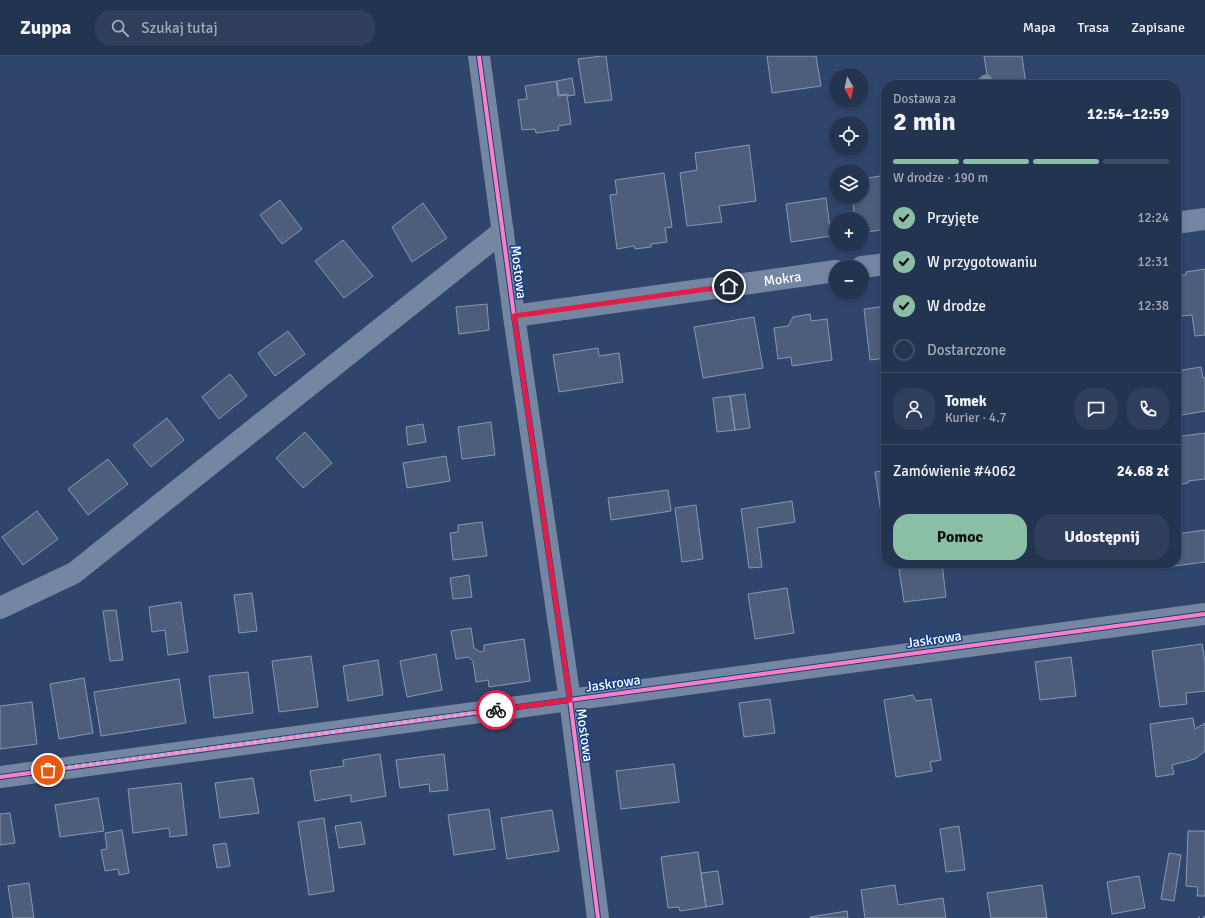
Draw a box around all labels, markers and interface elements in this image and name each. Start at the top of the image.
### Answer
search box [95,10,375,46]
text: Zuppa [20,16,71,40]
icon: search [109,17,131,39]
text: Szukaj tutaj [141,19,218,37]
text: Mapa [1023,19,1056,36]
text: Trasa [1078,19,1109,36]
text: Zapisane [1131,19,1185,36]
north arrow [829,68,869,108]
map controls [829,68,869,300]
text: Dostawa za [893,91,956,107]
text: 12:54–12:59 [1087,105,1169,123]
text: 2 min [893,106,956,138]
button: locate [829,116,869,156]
button: layers [829,164,869,204]
text: W drodze · 190 m [893,170,988,186]
icon: check [893,207,915,229]
text: Przyjęte [927,209,979,227]
text: 12:24 [1137,210,1169,226]
button: + [829,212,869,252]
street label: Mostowa [507,244,530,300]
icon: check [893,251,915,273]
text: W przygotowaniu [927,253,1037,271]
text: 12:31 [1137,254,1169,270]
button: − [829,260,869,300]
street label: Mokra [763,268,802,290]
pin [712,269,746,303]
icon: home [718,275,740,297]
icon: check [893,295,915,317]
text: W drodze [927,297,986,315]
text: 12:38 [1137,298,1169,314]
text: Dostarczone [927,341,1006,359]
button: person [893,388,935,430]
button: chat [1075,388,1117,430]
button: phone [1127,388,1169,430]
text: Tomek [945,392,987,410]
text: Kurier · 4.7 [945,410,1007,426]
text: Zamówienie #4062 [893,462,1016,480]
text: 24.68 zł [1117,462,1169,480]
button: Pomoc [893,514,1027,560]
button: Udostępnij [1035,514,1169,560]
street label: Jaskrowa [906,627,963,652]
street label: Jaskrowa [585,671,642,696]
courier [476,690,516,730]
icon: bike [485,699,507,721]
street label: Mostowa [572,707,597,763]
pin [31,753,65,787]
icon: bag [37,759,59,781]

